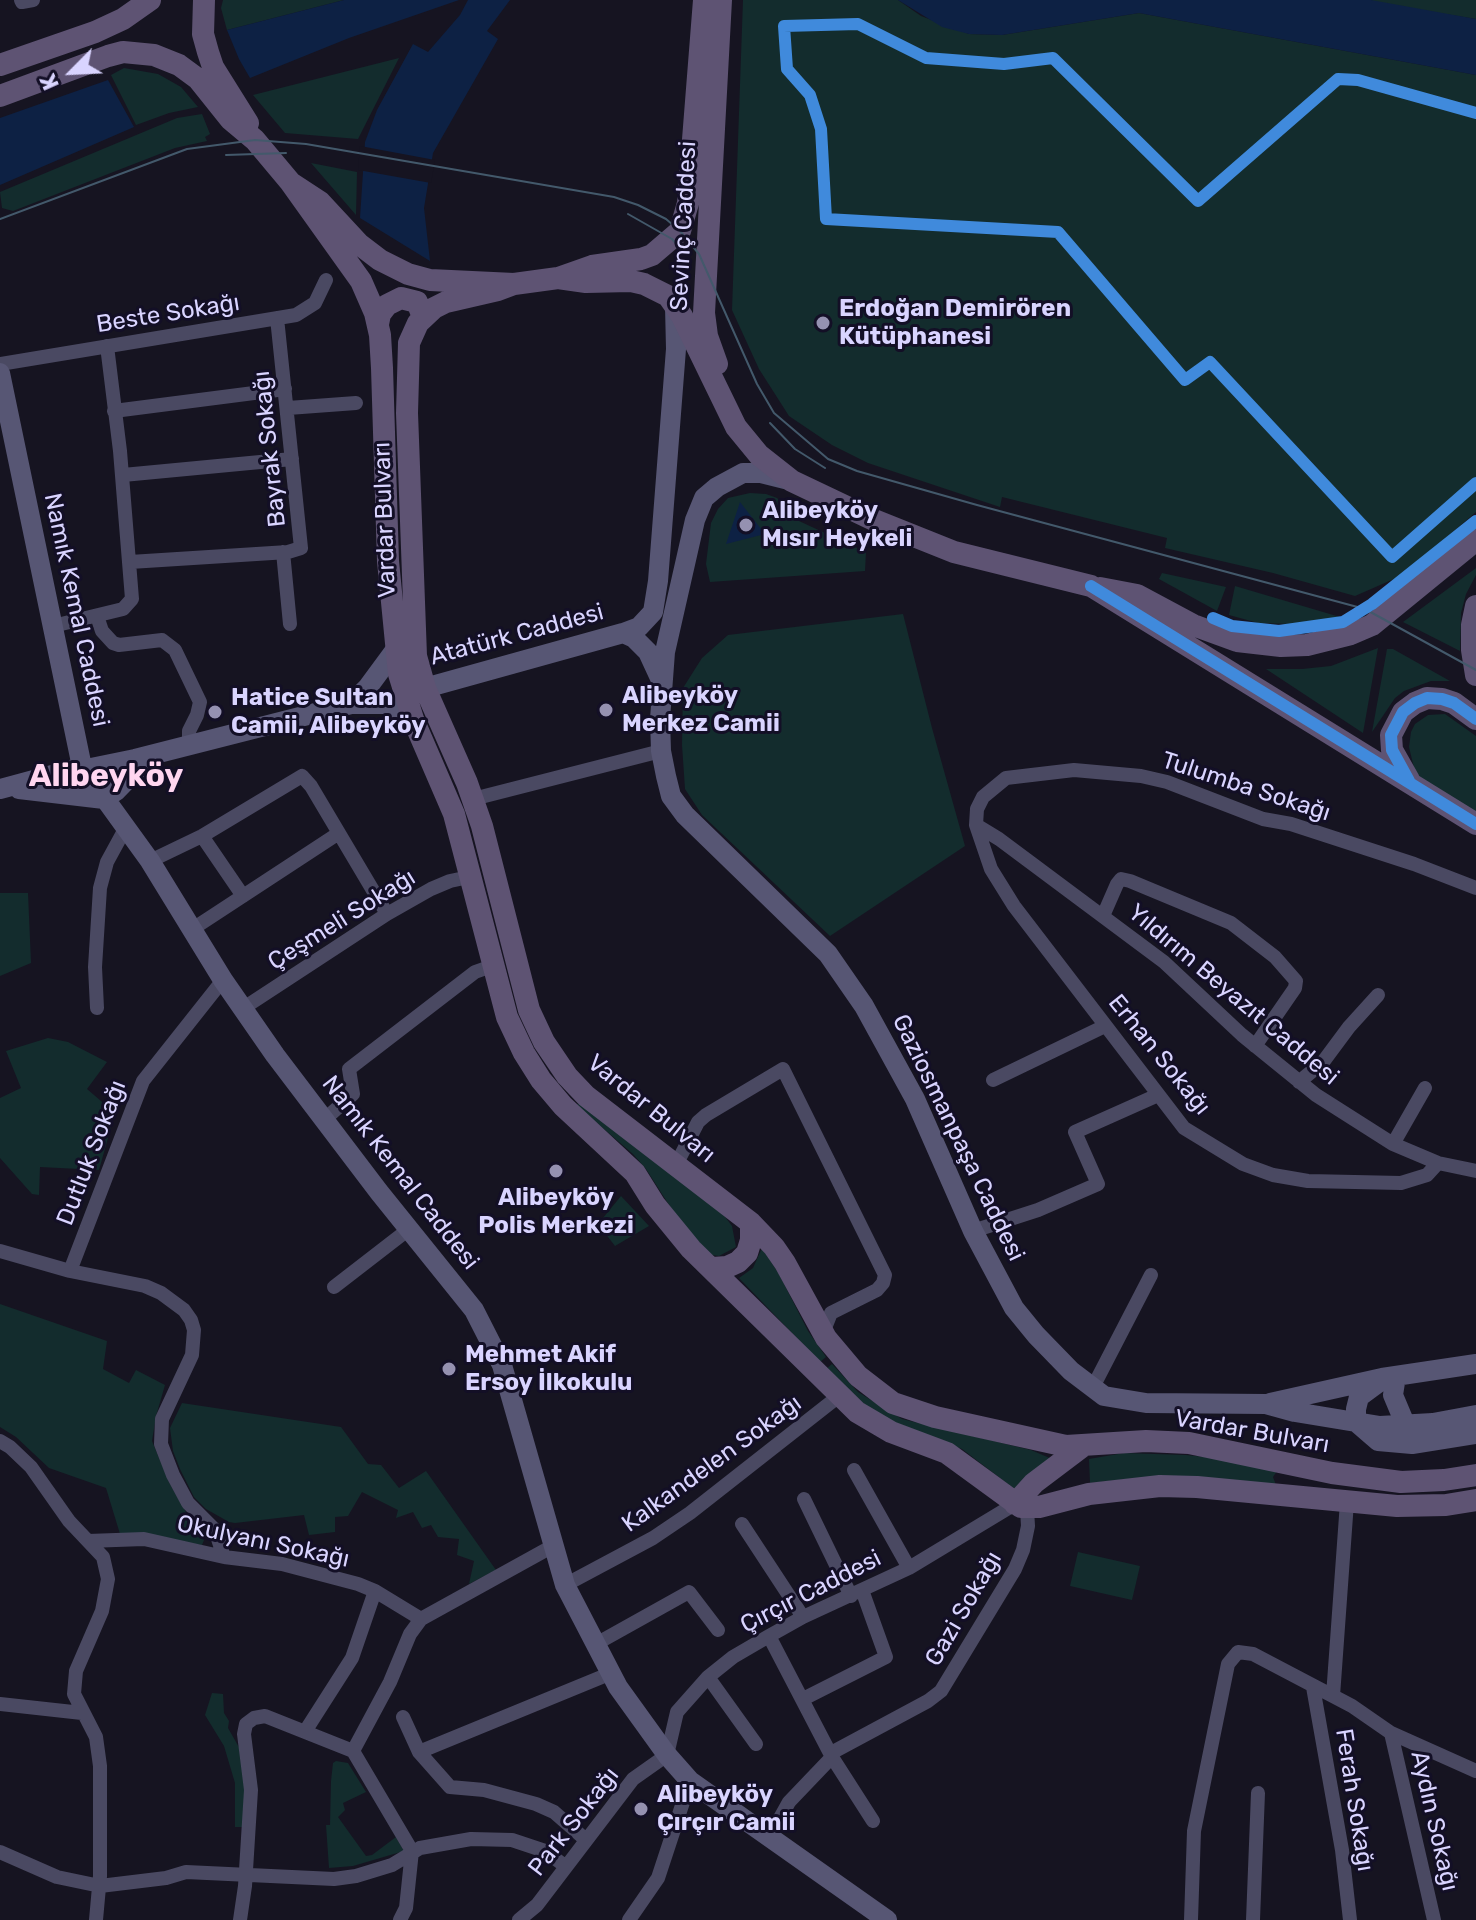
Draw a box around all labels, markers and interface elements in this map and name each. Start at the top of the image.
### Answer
north arrow [32,32,112,112]
text: K [34,70,65,94]
street label: Sevinç Caddesi [665,140,703,312]
street label: Beste Sokağı [94,288,242,340]
place label: Erdoğan Demirören Kütüphanesi [839,295,1071,351]
marker: Erdoğan Demirören Kütüphanesi [814,314,832,332]
street label: Bayrak Sokağı [247,369,293,529]
street label: Vardar Bulvarı [368,441,402,599]
street label: Namık Kemal Caddesi [37,491,115,729]
place label: Alibeyköy Mısır Heykeli [762,497,912,553]
marker: Alibeyköy Mısır Heykeli [737,516,755,534]
street label: Atatürk Caddesi [427,598,607,672]
place label: Alibeyköy Merkez Camii [622,682,780,738]
place label: Hatice Sultan Camii, Alibeyköy [231,684,426,740]
marker: Alibeyköy Merkez Camii [597,701,615,719]
marker: Hatice Sultan Camii, Alibeyköy [206,703,224,721]
street label: Tulumba Sokağı [1158,746,1334,828]
district label: Alibeyköy [29,758,183,796]
street label: Çeşmeli Sokağı [263,863,421,977]
street label: Yıldırım Beyazıt Caddesi [1122,898,1344,1092]
street label: Erhan Sokağı [1102,989,1216,1121]
street label: Gaziosmanpaşa Caddesi [886,1010,1030,1266]
street label: Vardar Bulvarı [581,1049,721,1169]
street label: Namık Kemal Caddesi [315,1070,485,1276]
street label: Dutluk Sokağı [51,1076,133,1230]
marker: Alibeyköy Polis Merkezi [547,1162,565,1180]
place label: Alibeyköy Polis Merkezi [478,1184,634,1240]
place label: Mehmet Akif Ersoy İlkokulu [465,1341,632,1397]
marker: Mehmet Akif Ersoy İlkokulu [440,1360,458,1378]
street label: Kalkandelen Sokağı [617,1389,807,1539]
street label: Vardar Bulvarı [1173,1404,1331,1460]
street label: Okulyanı Sokağı [174,1510,352,1574]
street label: Çırçır Caddesi [736,1544,886,1640]
street label: Gazi Sokağı [920,1546,1008,1672]
street label: Ferah Sokağı [1329,1727,1379,1873]
street label: Aydın Sokağı [1404,1748,1464,1894]
street label: Park Sokağı [523,1762,625,1882]
place label: Alibeyköy Çırçır Camii [657,1781,795,1837]
marker: Alibeyköy Çırçır Camii [632,1800,650,1818]

